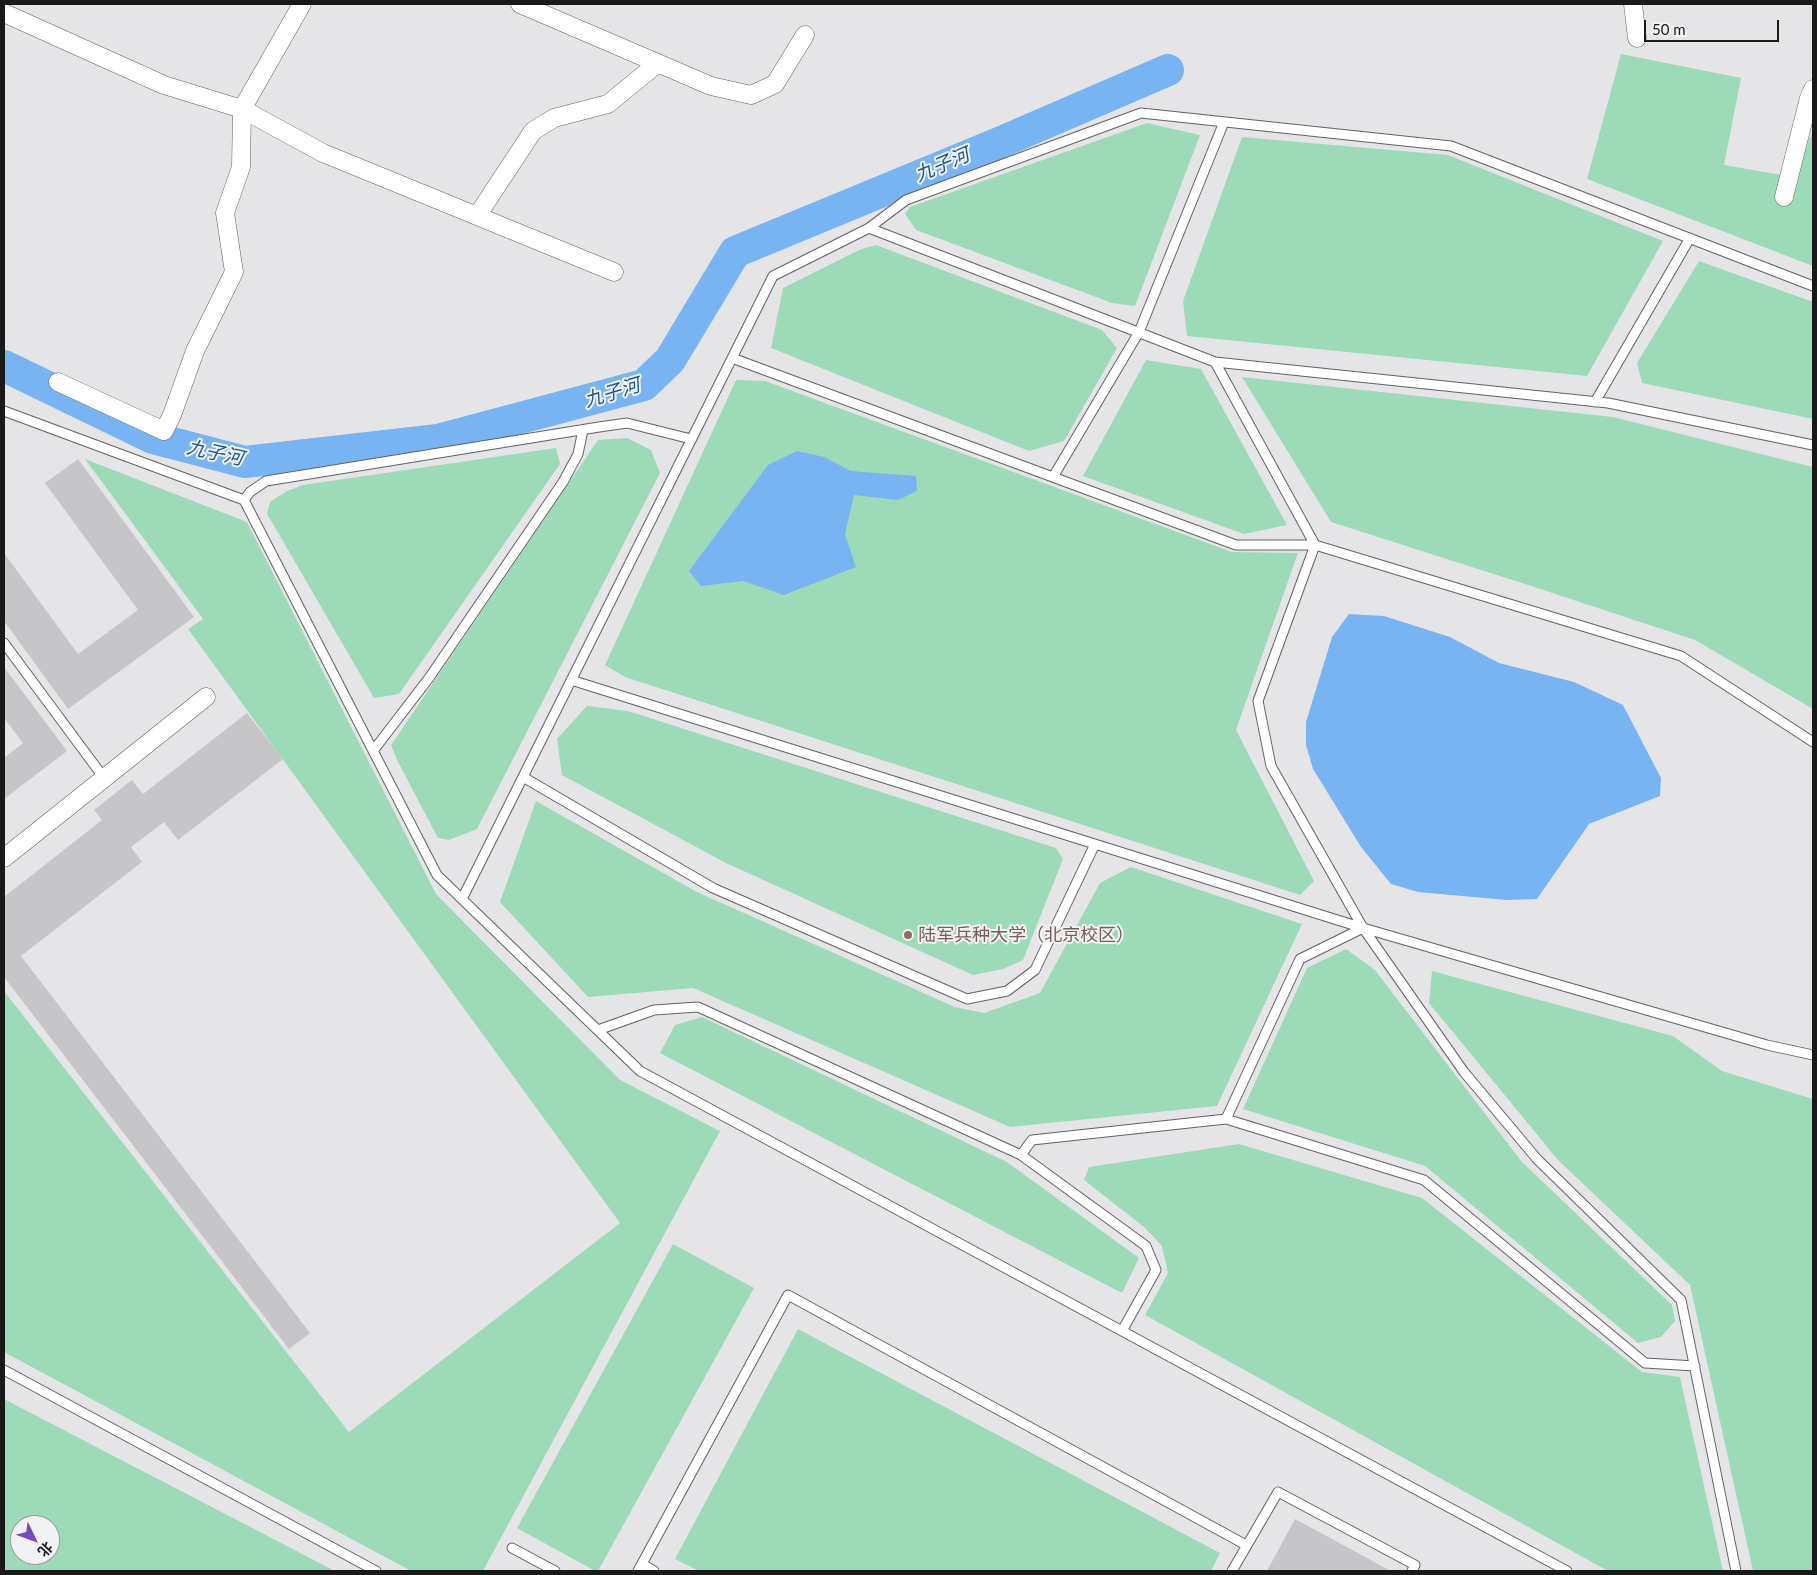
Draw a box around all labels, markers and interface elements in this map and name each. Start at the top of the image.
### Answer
scale bar [1647,10,1782,42]
text: 50 m [1652,20,1686,38]
water label: 九子河 [911,143,973,187]
water label: 九子河 [581,374,643,412]
water label: 九子河 [185,436,245,470]
place label: 陆军兵种大学（北京校区） [918,924,1134,946]
marker: 陆军兵种大学（北京校区） [902,929,914,941]
north arrow [10,1515,60,1565]
text: 北 [35,1539,57,1561]

